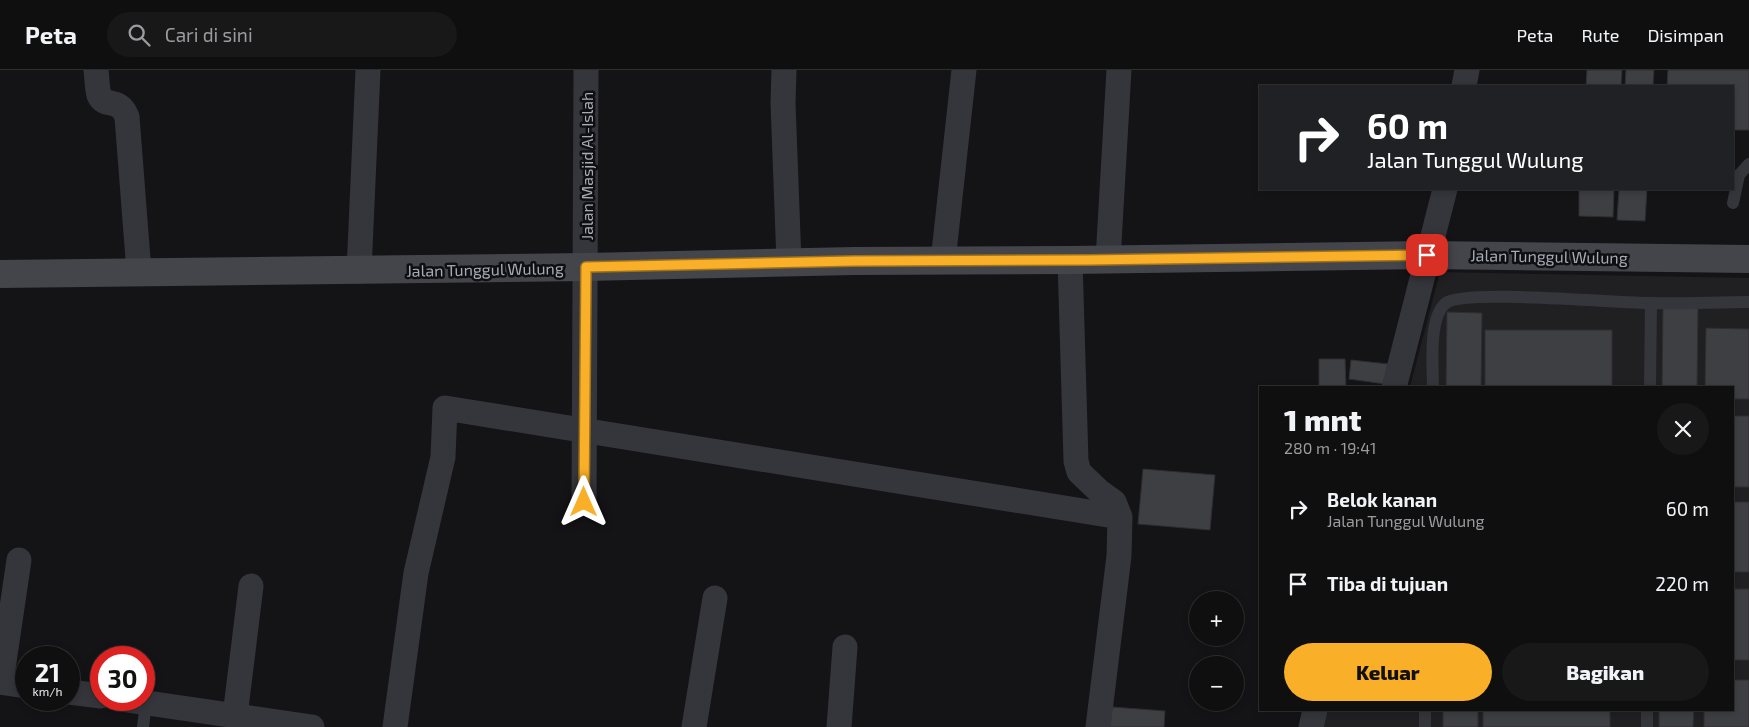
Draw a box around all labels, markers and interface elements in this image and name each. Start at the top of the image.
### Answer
search box [107,12,457,57]
text: Peta [25,20,77,49]
icon: search [125,21,153,49]
text: Cari di sini [165,23,253,46]
text: Peta [1517,24,1554,46]
text: Rute [1582,24,1619,46]
text: Disimpan [1647,24,1724,46]
street label: Jalan Masjid Al-Islah [577,92,597,240]
text: 60 m [1367,104,1448,146]
icon: right [1284,105,1349,170]
text: Jalan Tunggul Wulung [1367,146,1583,172]
pin [1406,234,1448,276]
icon: arrive [1413,241,1441,269]
street label: Jalan Tunggul Wulung [1470,245,1628,267]
street label: Jalan Tunggul Wulung [406,258,564,280]
text: 1 mnt [1284,401,1362,437]
button: close [1657,403,1709,455]
text: 280 m · 19:41 [1284,438,1376,457]
position arrow [557,475,609,527]
text: Belok kanan [1327,488,1437,511]
icon: right [1284,495,1312,523]
text: 60 m [1666,497,1709,520]
text: Jalan Tunggul Wulung [1327,511,1484,530]
icon: arrive [1284,570,1312,598]
text: Tiba di tujuan [1327,572,1448,595]
text: 220 m [1655,572,1709,595]
map controls [1189,591,1244,711]
button: + [1189,591,1244,646]
button: Keluar [1284,643,1492,701]
button: Bagikan [1502,643,1709,701]
speed limit sign: 30 [90,646,155,711]
button: − [1189,656,1244,711]
text: 21 [35,657,60,687]
text: km/h [33,684,62,698]

